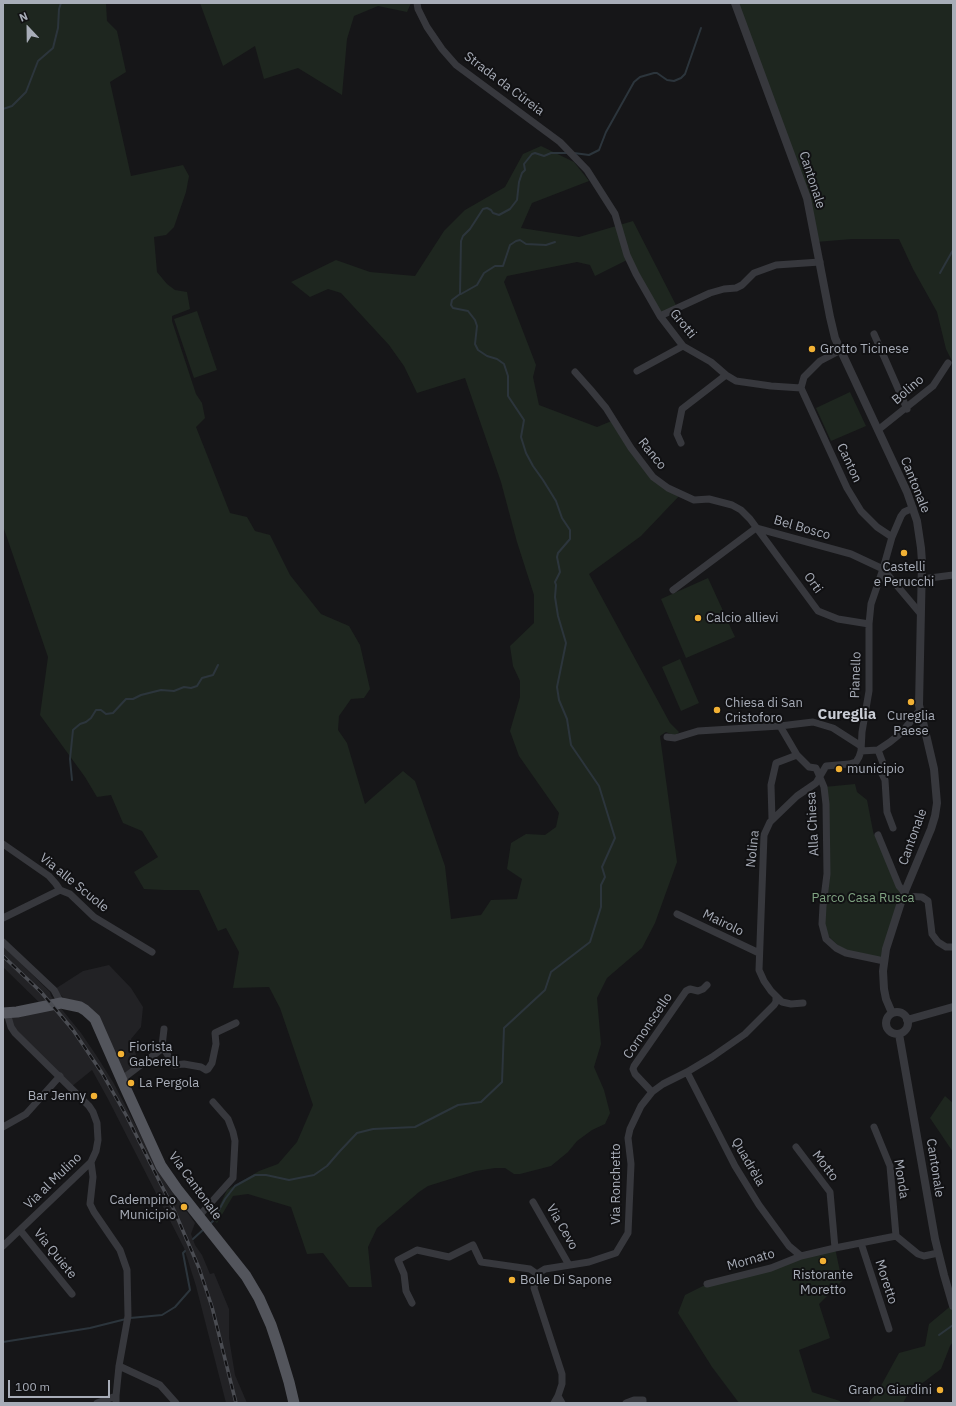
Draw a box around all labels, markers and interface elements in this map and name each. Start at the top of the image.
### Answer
north arrow [8,8,48,48]
text: N [17,9,30,25]
street label: Strada da Cüreia [461,49,547,119]
street label: Cantonale [795,149,829,211]
street label: Grotti [666,306,700,342]
place label: Grotto Ticinese [820,341,909,357]
marker: Grotto Ticinese [807,344,817,354]
street label: Bolino [889,372,927,408]
street label: Ranco [635,435,669,473]
street label: Canton [833,441,865,485]
street label: Cantonale [897,455,933,515]
street label: Bel Bosco [772,512,832,544]
marker: Castelli e Perucchi [899,548,909,558]
place label: Castelli e Perucchi [874,559,934,590]
street label: Orti [800,570,826,596]
place label: Calcio allievi [706,610,779,626]
marker: Calcio allievi [693,613,703,623]
street label: Pianello [847,651,865,699]
place label: Chiesa di San Cristoforo [725,695,803,726]
marker: Cureglia Paese [906,697,916,707]
marker: Chiesa di San Cristoforo [712,705,722,715]
district label: Cureglia [818,706,876,724]
place label: Cureglia Paese [887,708,935,739]
place label: municipio [847,761,904,777]
marker: municipio [834,764,844,774]
street label: Alla Chiesa [804,791,822,857]
street label: Cantonale [896,807,930,867]
street label: Nolina [743,829,763,869]
street label: Via alle Scuole [36,850,112,916]
park label: Parco Casa Rusca [811,890,915,906]
street label: Mairolo [700,906,746,940]
street label: Cornonscello [620,990,676,1062]
place label: Fiorista Gaberell [129,1039,179,1070]
marker: Fiorista Gaberell [116,1049,126,1059]
place label: La Pergola [139,1075,199,1091]
marker: La Pergola [126,1078,136,1088]
place label: Bar Jenny [28,1088,86,1104]
marker: Bar Jenny [89,1091,99,1101]
street label: Quadrèla [728,1135,768,1189]
street label: Cantonale [923,1138,947,1198]
street label: Via Ronchetto [608,1143,624,1225]
street label: Motto [809,1148,841,1184]
street label: Via Cantonale [165,1149,225,1223]
street label: Via al Mulino [21,1150,85,1212]
street label: Monda [890,1158,912,1200]
place label: Cadempino Municipio [110,1192,176,1223]
marker: Cadempino Municipio [179,1202,189,1212]
street label: Via Cevo [543,1202,581,1252]
street label: Via Quiete [30,1226,80,1282]
street label: Mornato [725,1246,777,1274]
marker: Ristorante Moretto [818,1256,828,1266]
street label: Moretto [871,1258,901,1306]
place label: Ristorante Moretto [793,1267,853,1298]
place label: Bolle Di Sapone [520,1272,612,1288]
marker: Bolle Di Sapone [507,1275,517,1285]
scale bar [10,1372,112,1398]
text: 100 m [15,1379,50,1394]
place label: Grano Giardini [848,1382,932,1398]
marker: Grano Giardini [935,1385,945,1395]

